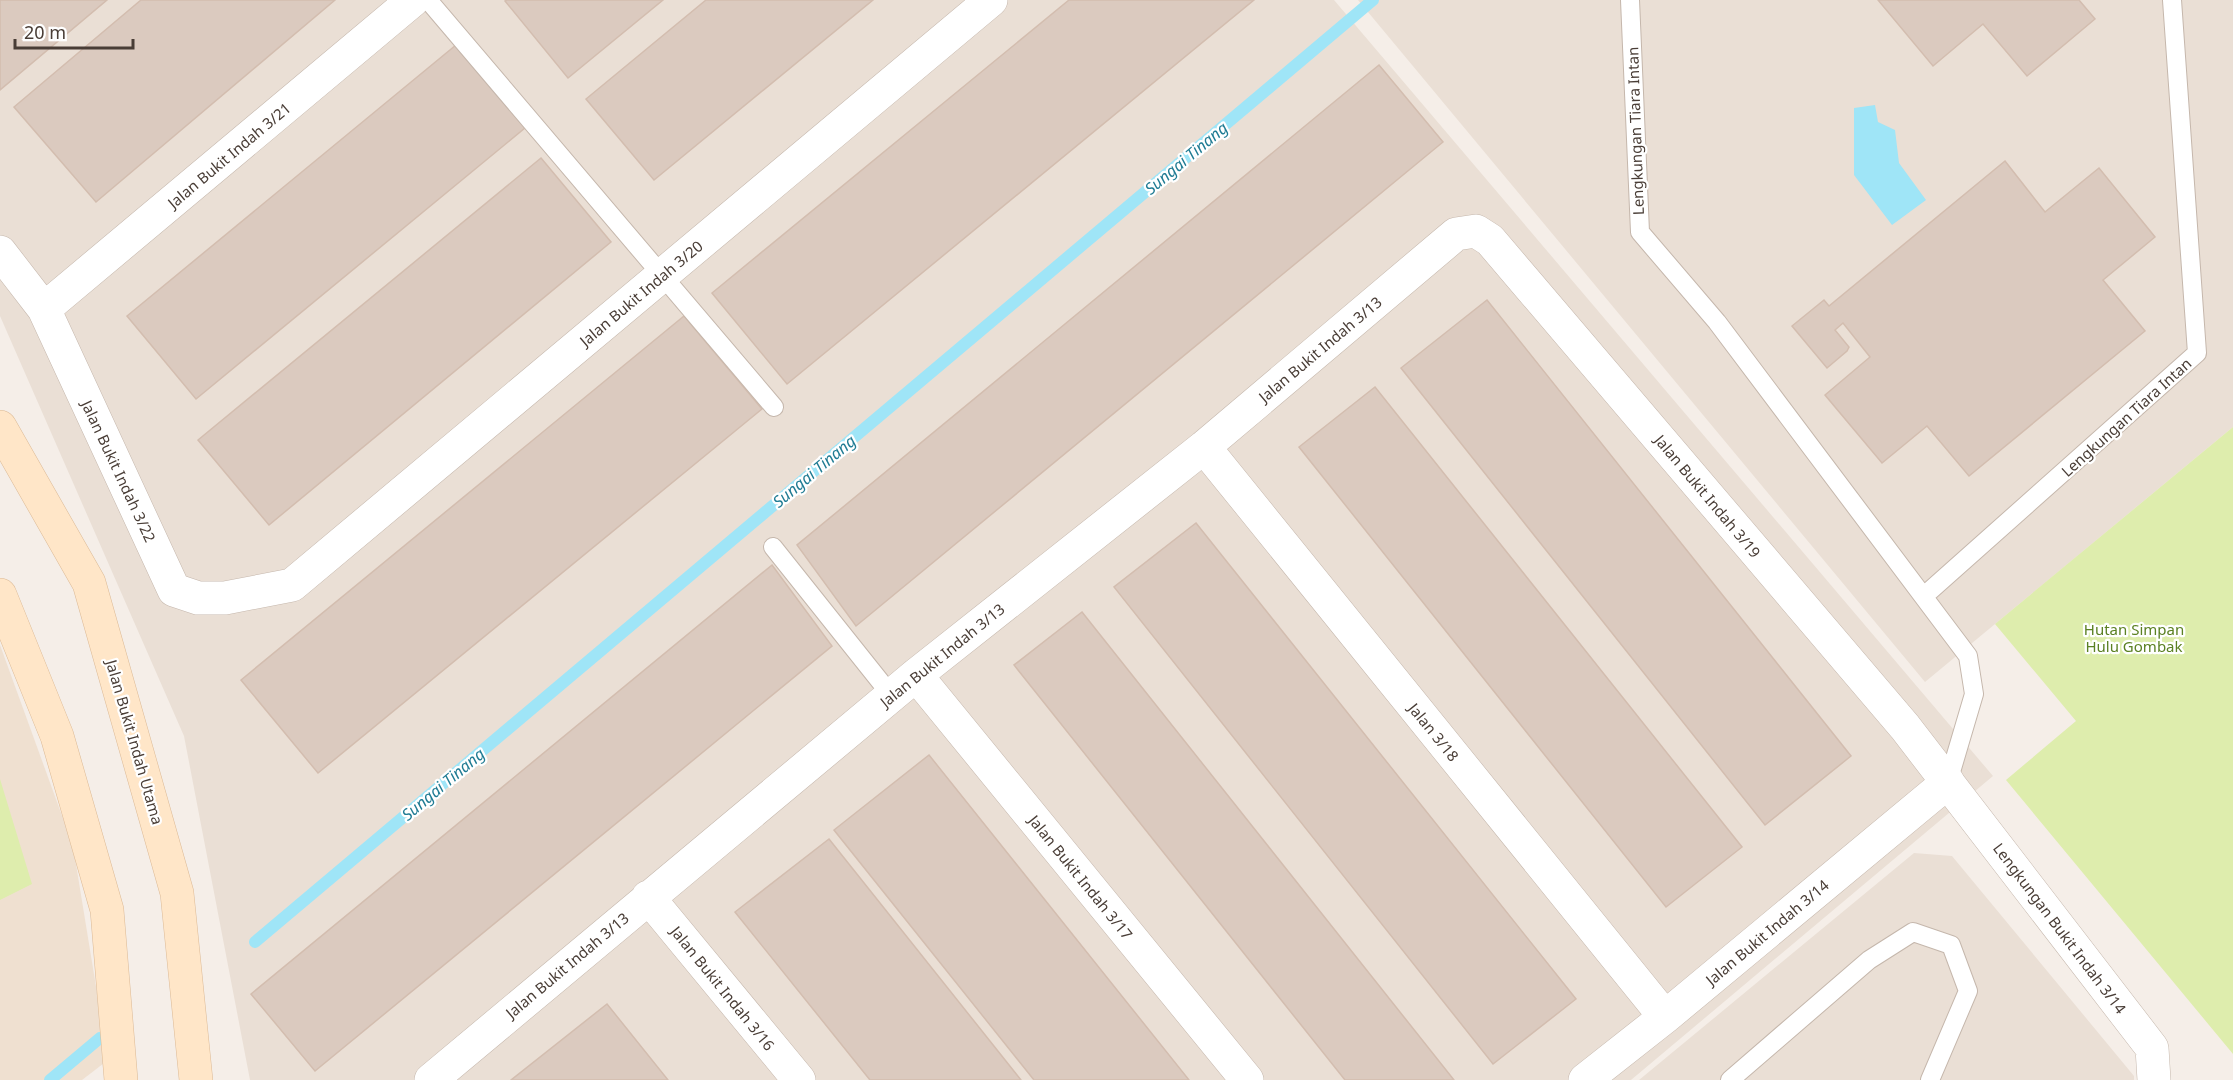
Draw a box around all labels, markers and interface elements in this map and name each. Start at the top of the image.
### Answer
scale bar [15,12,134,50]
text: 20 m [24,20,66,44]
street label: Lengkungan Tiara Intan [1622,46,1648,216]
street label: Jalan Bukit Indah 3/21 [162,98,295,214]
water label: Sungai Tinang [1140,117,1232,199]
street label: Jalan Bukit Indah 3/20 [574,236,707,352]
street label: Jalan Bukit Indah 3/13 [1253,292,1386,408]
street label: Lengkungan Tiara Intan [2057,353,2195,481]
street label: Jalan Bukit Indah 3/22 [76,395,161,545]
street label: Jalan Bukit Indah 3/19 [1649,429,1765,562]
water label: Sungai Tinang [768,430,860,512]
street label: Jalan Bukit Indah 3/13 [874,599,1008,713]
park label: Hutan Simpan Hulu Gombak [2084,619,2184,656]
street label: Jalan Bukit Indah Utama [101,655,168,827]
street label: Jalan 3/18 [1403,697,1464,765]
water label: Sungai Tinang [397,743,489,825]
street label: Jalan Bukit Indah 3/17 [1023,809,1137,943]
street label: Lengkungan Bukit Indah 3/14 [1989,839,2131,1018]
street label: Jalan Bukit Indah 3/14 [1700,874,1833,991]
street label: Jalan Bukit Indah 3/13 [500,908,633,1024]
street label: Jalan Bukit Indah 3/16 [665,920,779,1054]

